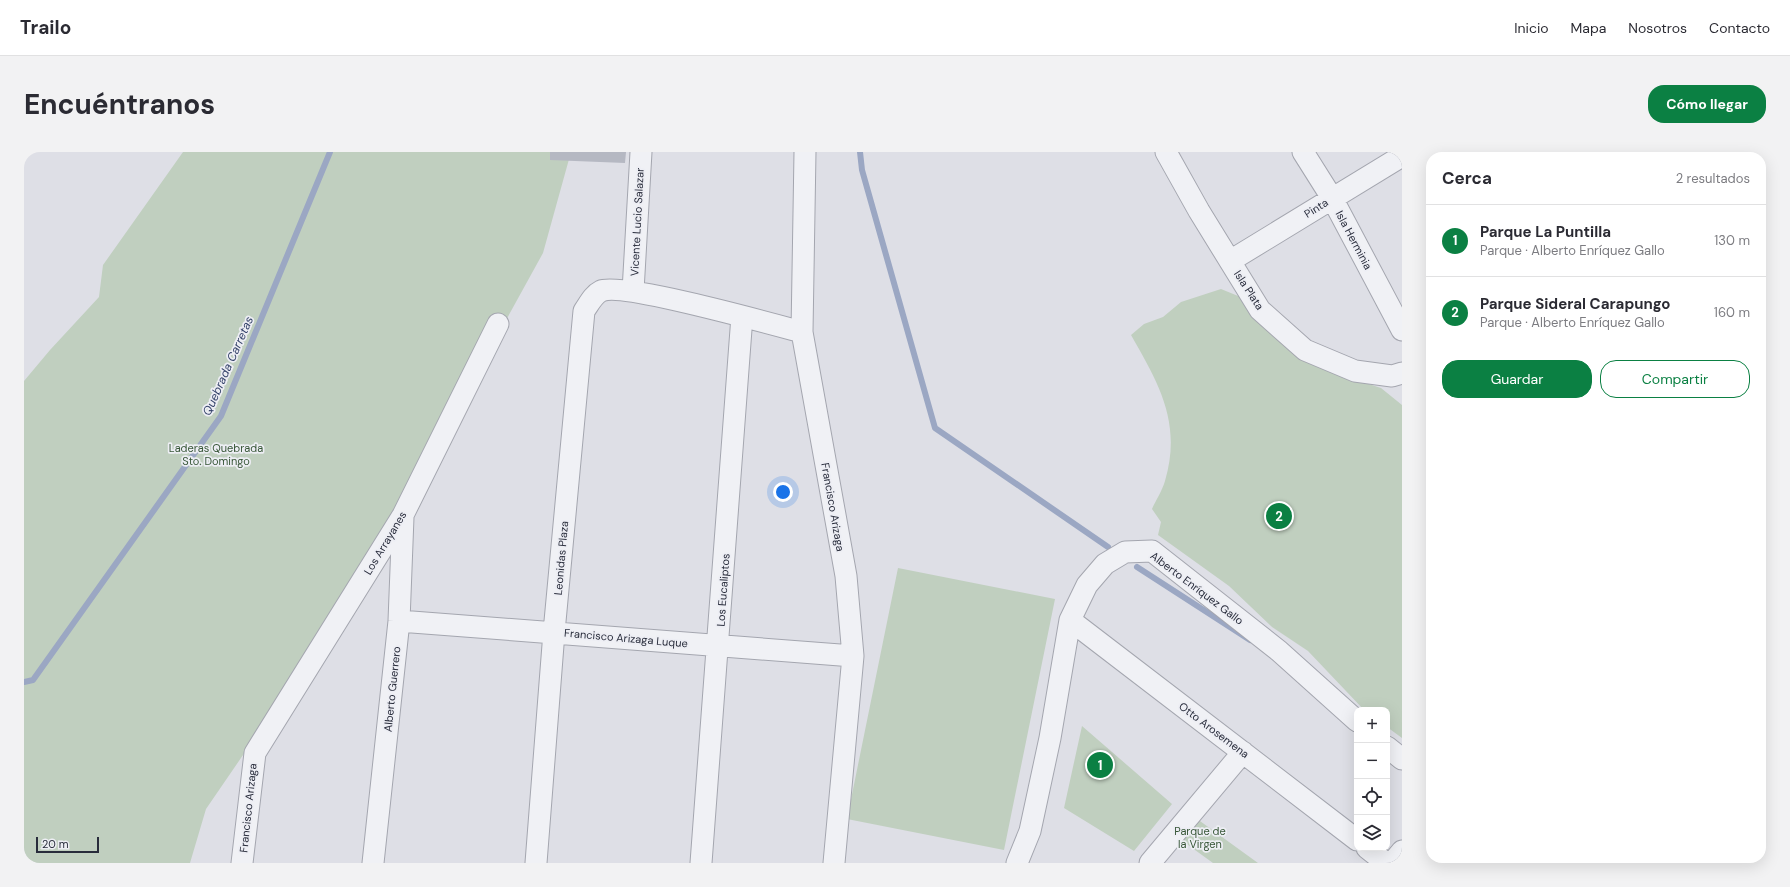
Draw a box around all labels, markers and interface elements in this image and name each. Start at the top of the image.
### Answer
text: Trailo [20,15,71,40]
text: Inicio [1514,19,1549,37]
text: Mapa [1571,19,1606,37]
text: Nosotros [1628,19,1687,37]
text: Contacto [1709,19,1770,37]
button: Cómo llegar [1648,85,1766,123]
text: Encuéntranos [24,86,215,123]
street label: Vicente Lucio Salazar [627,167,647,277]
text: Cerca [1442,167,1492,189]
text: 2 resultados [1676,170,1750,187]
street label: Pinta [1301,195,1331,221]
street label: Isla Herminia [1333,208,1375,272]
text: Parque La Puntilla [1480,222,1611,242]
text: 1 [1453,232,1457,249]
text: 130 m [1714,232,1750,249]
text: Parque · Alberto Enríquez Gallo [1480,242,1665,259]
street label: Isla Plata [1231,268,1267,312]
text: Parque Sideral Carapungo [1480,294,1671,314]
text: 2 [1451,304,1459,321]
text: 160 m [1714,304,1750,321]
water label: Quebrada Carretas [199,314,257,418]
text: Parque · Alberto Enríquez Gallo [1480,314,1665,331]
button: Guardar [1442,360,1592,398]
button: Compartir [1600,360,1750,398]
park label: Laderas Quebrada Sto. Domingo [169,441,263,468]
street label: Francisco Arizaga [818,462,848,552]
your location [773,482,793,502]
pin: 2 [1266,501,1292,531]
street label: Los Arrayanes [361,509,409,577]
street label: Leonidas Plaza [551,520,571,596]
street label: Alberto Enríquez Gallo [1148,548,1246,628]
street label: Los Eucaliptos [713,553,733,627]
street label: Francisco Arizaga Luque [564,626,688,650]
street label: Alberto Guerrero [381,645,403,733]
street label: Otto Arosemena [1176,699,1252,761]
map controls [1354,707,1390,851]
button: + [1354,707,1390,743]
button: − [1354,743,1390,779]
pin: 1 [1087,750,1113,780]
street label: Francisco Arizaga [236,763,260,853]
button: locate [1354,779,1390,815]
button: layers [1354,815,1390,851]
park label: Parque de la Virgen [1174,824,1226,851]
scale bar [36,835,99,854]
text: 20 m [42,837,68,851]

